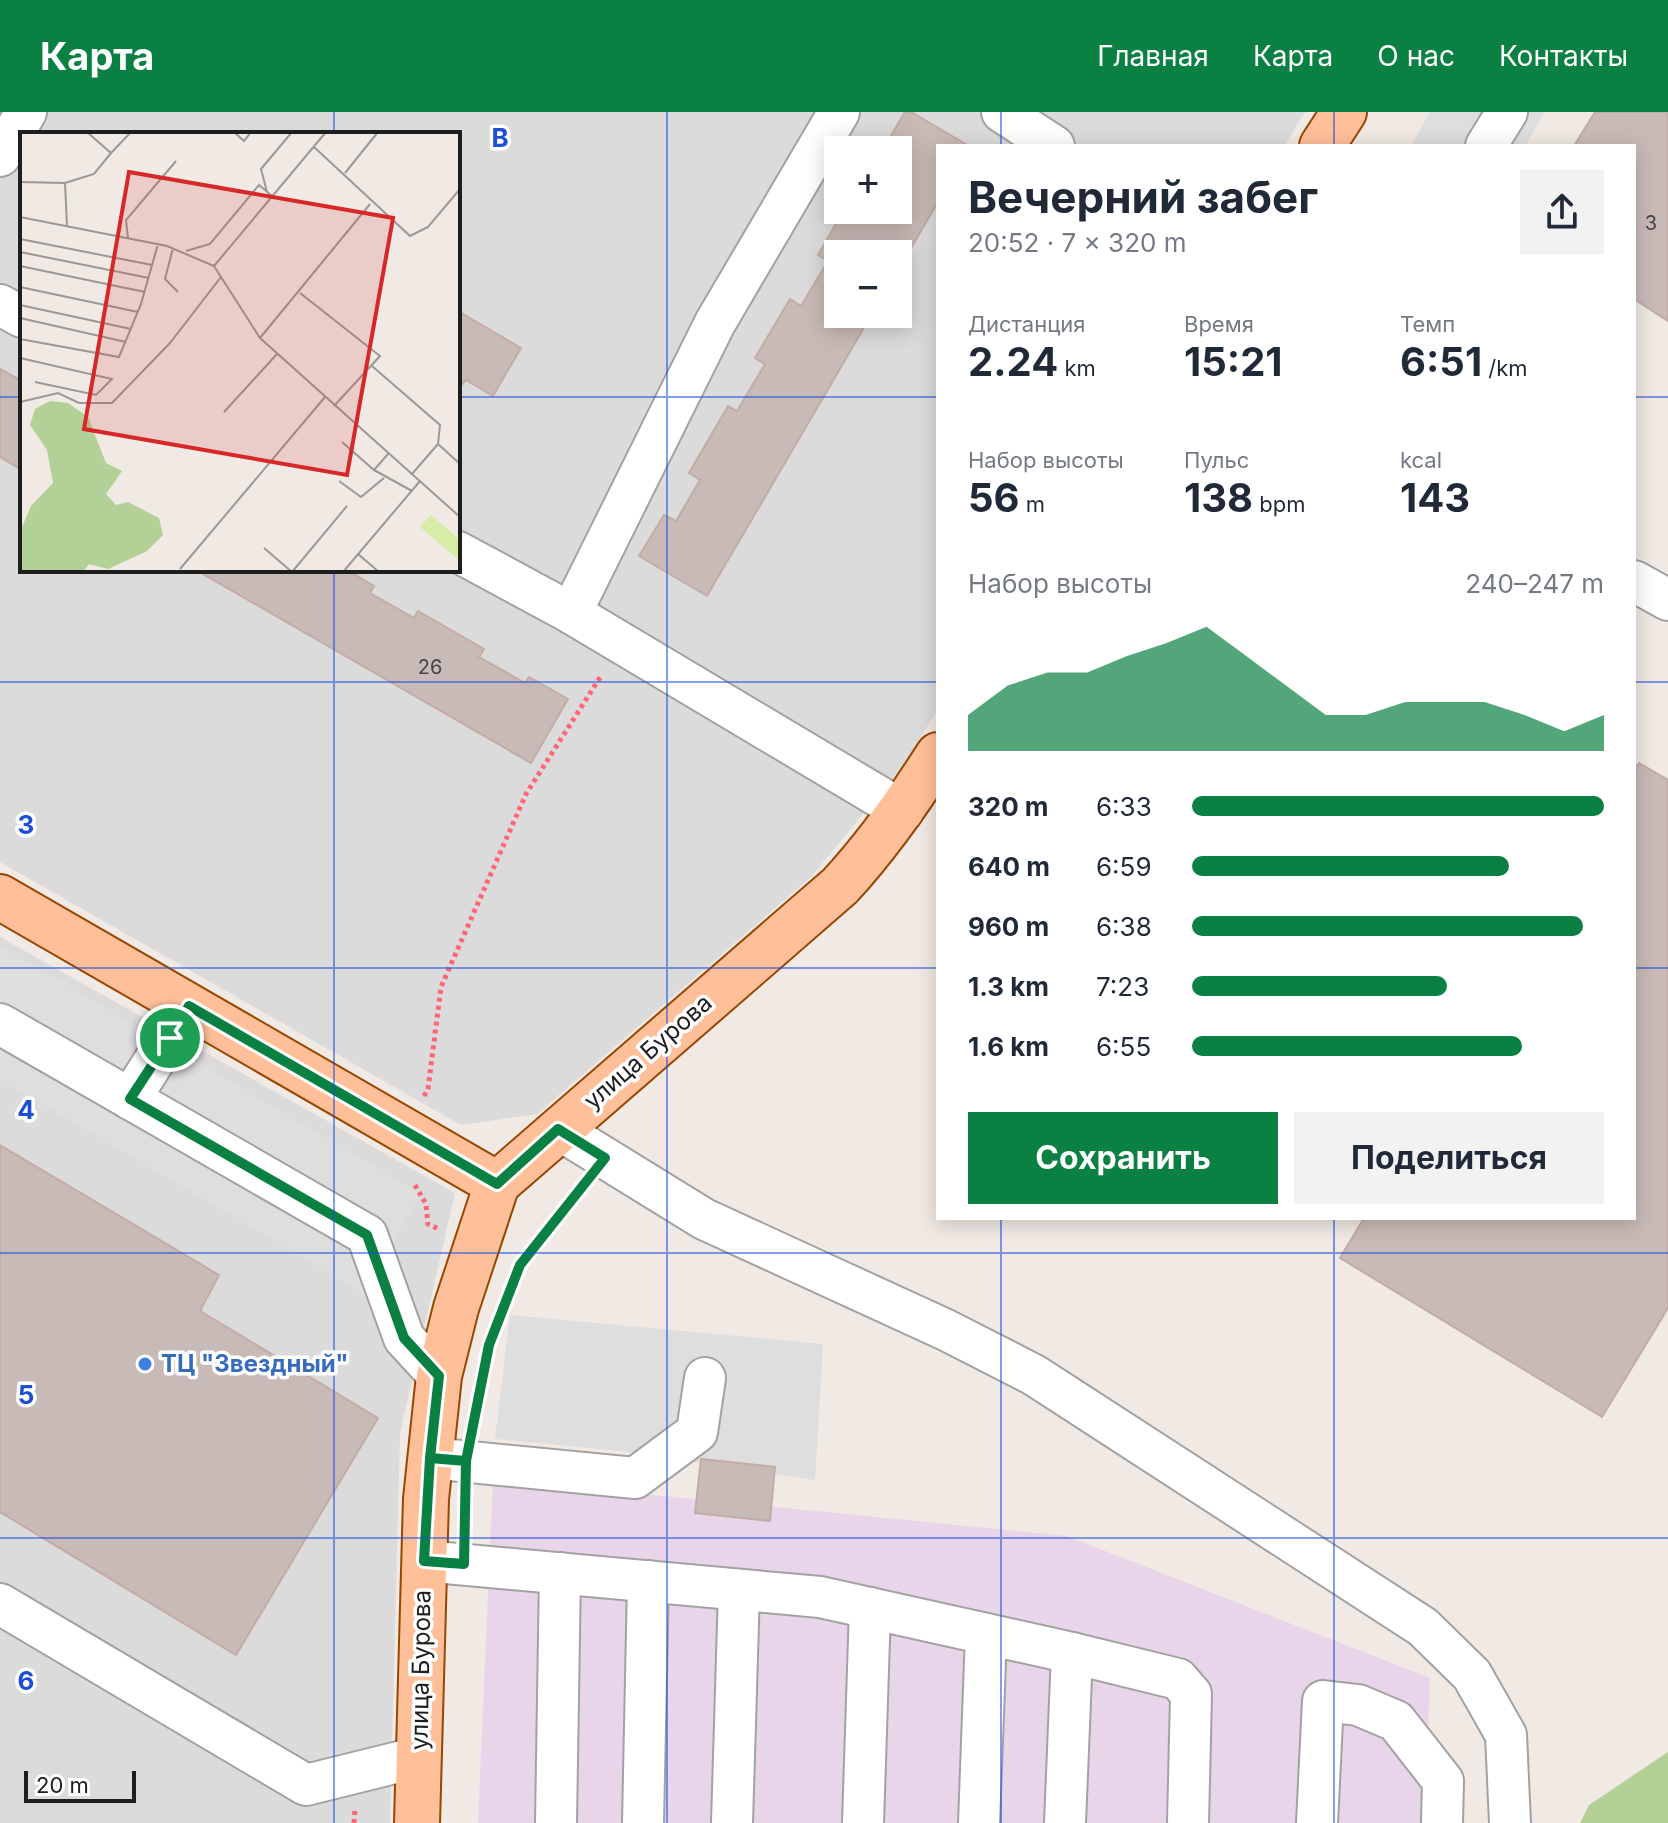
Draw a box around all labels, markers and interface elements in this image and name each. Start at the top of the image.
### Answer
text: Карта [40,33,154,79]
text: Главная [1097,39,1209,73]
text: Карта [1253,39,1333,73]
text: О нас [1377,39,1455,73]
text: Контакты [1499,39,1628,73]
text: B [491,122,509,153]
inset map [20,132,460,572]
map controls [824,136,912,328]
button: + [824,136,912,224]
text: Вечерний забег [968,170,1318,224]
button: share [1520,170,1604,254]
house number: 3 [1645,211,1657,235]
text: 20:52 · 7 × 320 m [968,227,1186,258]
button: − [824,240,912,328]
text: Дистанция [968,311,1086,337]
text: Время [1184,311,1254,337]
text: Темп [1400,311,1455,337]
text: 2.24 [968,337,1058,386]
text: 15:21 [1184,337,1283,386]
text: 6:51 [1400,337,1482,386]
text: km [1058,355,1096,381]
text: /km [1482,355,1528,381]
text: Набор высоты [968,447,1124,473]
text: Пульс [1184,447,1249,473]
text: kcal [1400,447,1442,473]
text: 56 [968,473,1020,522]
text: 138 [1184,473,1253,522]
text: 143 [1400,473,1470,522]
text: m [1020,491,1045,517]
text: bpm [1253,491,1306,517]
text: Набор высоты [968,568,1152,599]
text: 240–247 m [1465,568,1604,599]
house number: 26 [418,655,442,679]
text: 320 m [968,791,1049,822]
text: 6:33 [1096,791,1152,822]
text: 3 [18,809,34,840]
text: 640 m [968,851,1050,882]
text: 6:59 [1096,851,1152,882]
text: 960 m [968,911,1049,942]
text: 6:38 [1096,911,1152,942]
text: 1.3 km [968,971,1049,1002]
text: 7:23 [1096,971,1149,1002]
street label: улица Бурова [578,988,718,1115]
pin [136,1004,204,1072]
icon: arrive [148,1016,192,1060]
text: 1.6 km [968,1031,1049,1062]
text: 6:55 [1096,1031,1151,1062]
text: 4 [17,1094,35,1125]
button: Сохранить [968,1112,1278,1204]
button: Поделиться [1294,1112,1604,1204]
place label: ТЦ "Звездный" [161,1349,348,1378]
marker: ТЦ "Звездный" [136,1355,154,1373]
text: 5 [18,1379,34,1410]
street label: улица Бурова [405,1590,436,1750]
text: 6 [18,1665,34,1696]
scale bar [24,1767,136,1803]
text: 20 m [36,1772,89,1798]

